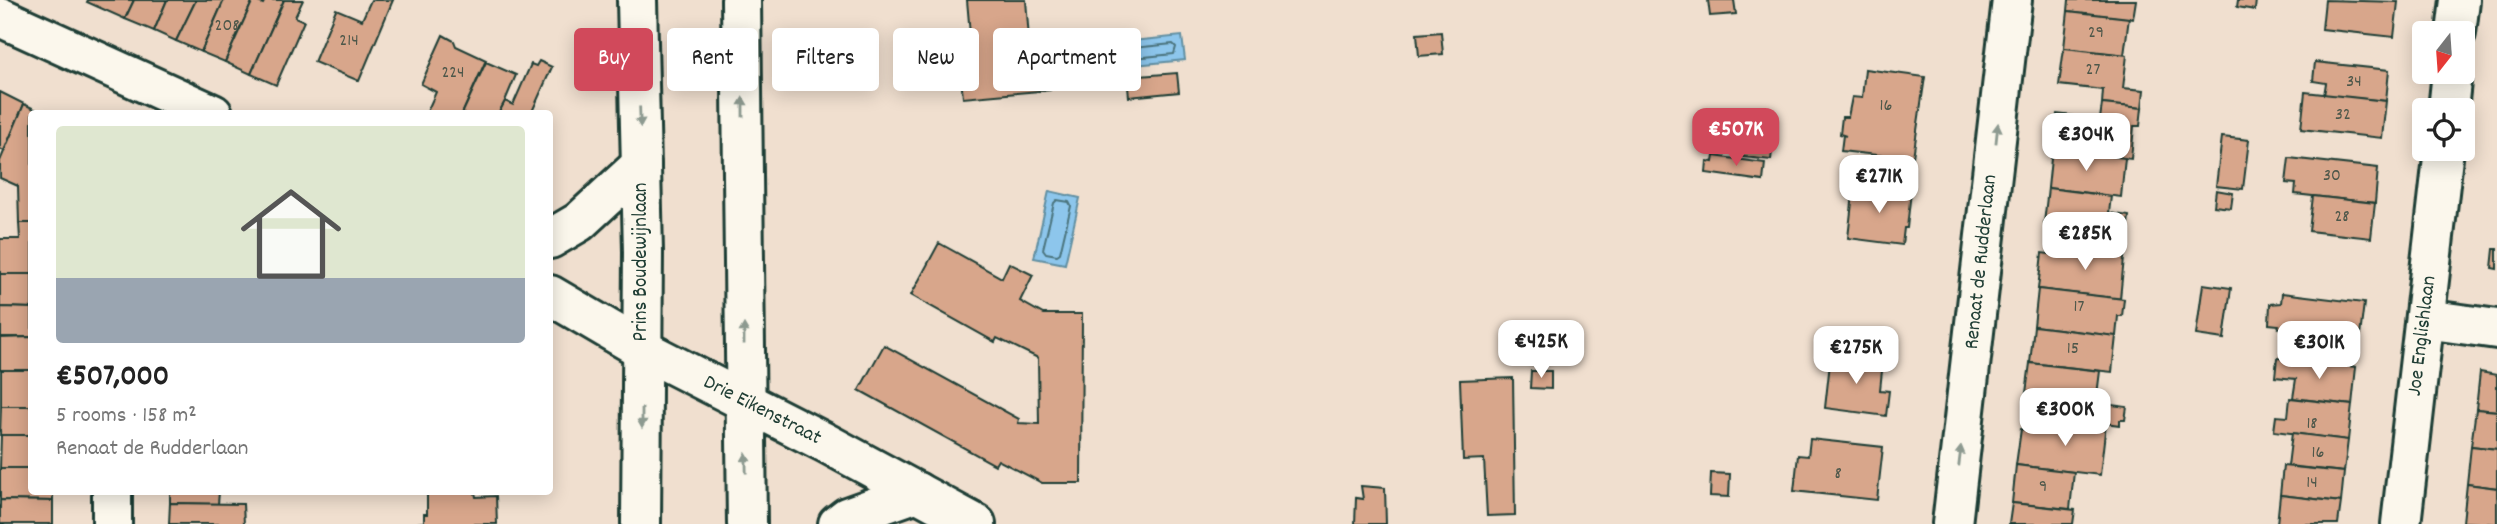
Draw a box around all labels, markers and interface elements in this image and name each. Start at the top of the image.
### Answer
house number: 208 [215,14,239,39]
house number: 29 [2088,21,2104,46]
north arrow [2412,21,2474,84]
map controls [2412,21,2475,161]
chip: Buy [574,28,653,91]
chip: Rent [667,28,758,91]
chip: Filters [772,28,879,91]
chip: New [893,28,979,91]
chip: Apartment [993,28,1141,91]
house number: 214 [339,29,359,54]
house number: 27 [2086,58,2100,83]
house number: 224 [441,61,465,86]
house number: 34 [2346,70,2362,95]
house number: 16 [1880,94,1892,119]
one-way arrow [737,96,749,118]
button: locate [2412,98,2475,161]
house number: 32 [2335,103,2351,128]
one-way arrow [634,106,646,128]
pin: €507K [1687,108,1785,168]
text: €507K [1708,114,1764,147]
pin: €304K [2037,114,2135,173]
text: €304K [2058,119,2114,152]
one-way arrow [1991,122,2002,144]
pin: €271K [1830,156,1928,215]
text: €271K [1855,161,1903,194]
house number: 30 [2323,164,2341,189]
icon: home [228,171,354,297]
street label: Renaat de Rudderlaan [1958,173,2006,351]
street label: Prins Boudewijnlaan [627,183,657,341]
house number: 28 [2334,205,2350,230]
pin: €285K [2036,212,2134,272]
text: €285K [2058,218,2112,251]
street label: Joe Englishlaan [2401,274,2445,398]
house number: 17 [2074,295,2085,320]
pin: €425K [1492,320,1590,380]
pin: €301K [2270,322,2368,381]
one-way arrow [738,323,750,345]
text: €425K [1514,326,1568,359]
pin: €275K [1807,326,1905,386]
text: €301K [2293,327,2345,360]
text: €275K [1830,332,1882,365]
house number: 15 [2067,337,2079,362]
text: €507,000 [56,357,169,400]
street label: Drie Eikenstraat [698,368,827,454]
pin: €300K [2016,388,2114,448]
text: €300K [2036,394,2094,427]
text: 5 rooms · 158 m² [56,400,197,433]
one-way arrow [636,407,647,429]
house number: 18 [2306,412,2318,437]
text: Renaat de Rudderlaan [56,433,248,466]
house number: 16 [2312,441,2324,466]
one-way arrow [1954,445,1965,467]
one-way arrow [740,452,751,474]
house number: 8 [1834,462,1842,487]
house number: 14 [2306,471,2318,496]
house number: 9 [2039,475,2047,500]

